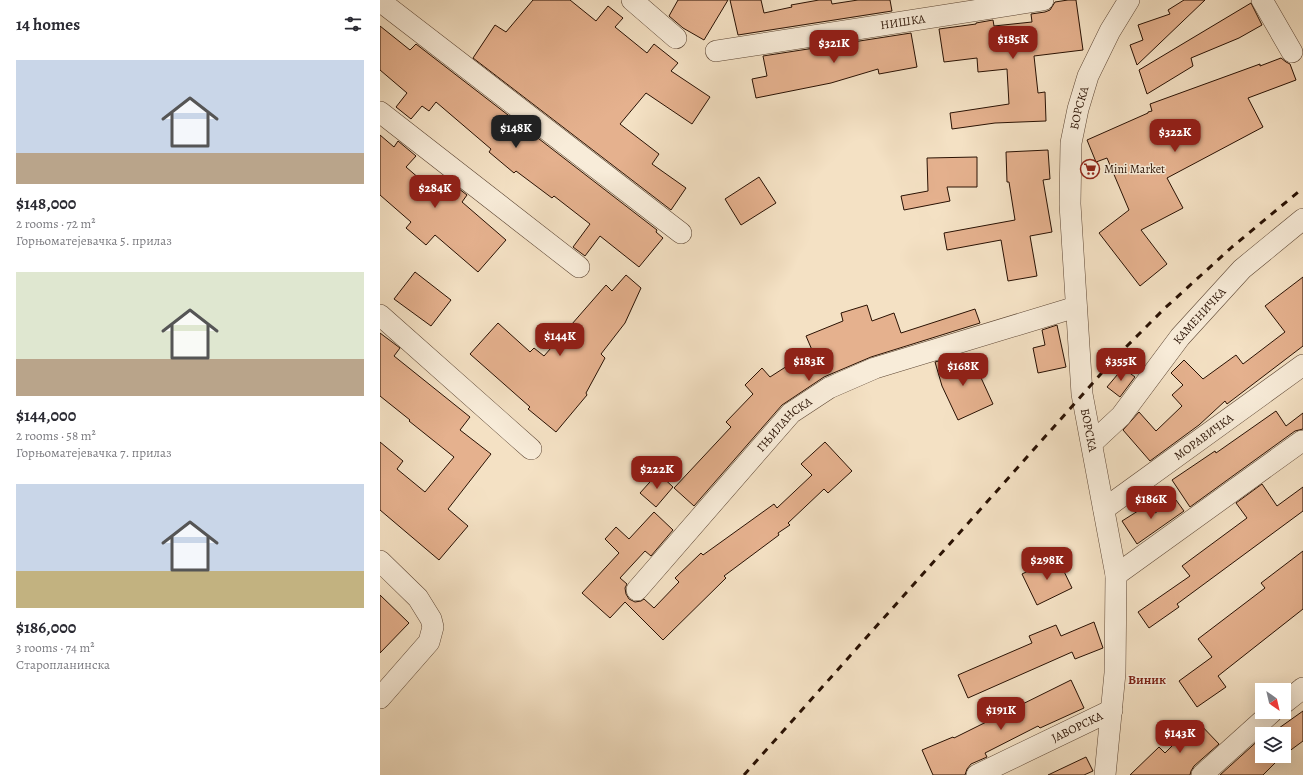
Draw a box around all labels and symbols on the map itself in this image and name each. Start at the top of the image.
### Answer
street label: НИШКА [879,10,927,33]
pin: $185K [985,26,1041,60]
pin: $321K [806,30,862,64]
street label: БОРСКА [1066,83,1093,131]
pin: $148K [488,115,544,149]
pin: $322K [1147,119,1203,153]
supermarket icon: Mini Market [1079,158,1101,180]
place label: Mini Market [1104,161,1165,177]
pin: $284K [407,175,463,209]
street label: КАМЕНИЧКА [1169,283,1230,347]
pin: $144K [532,323,588,357]
pin: $183K [781,348,837,382]
pin: $355K [1093,348,1149,382]
pin: $168K [935,353,991,387]
street label: ГЊИЛАНСКА [753,393,816,455]
street label: БОРСКА [1077,407,1101,454]
street label: МОРАВИЧКА [1171,409,1237,464]
pin: $222K [629,456,685,490]
pin: $186K [1123,486,1179,520]
pin: $298K [1019,547,1075,581]
district label: Виник [1128,671,1166,688]
north arrow [1255,683,1291,719]
pin: $191K [973,697,1029,731]
street label: ЈАВОРСКА [1049,707,1106,746]
pin: $143K [1152,720,1208,754]

